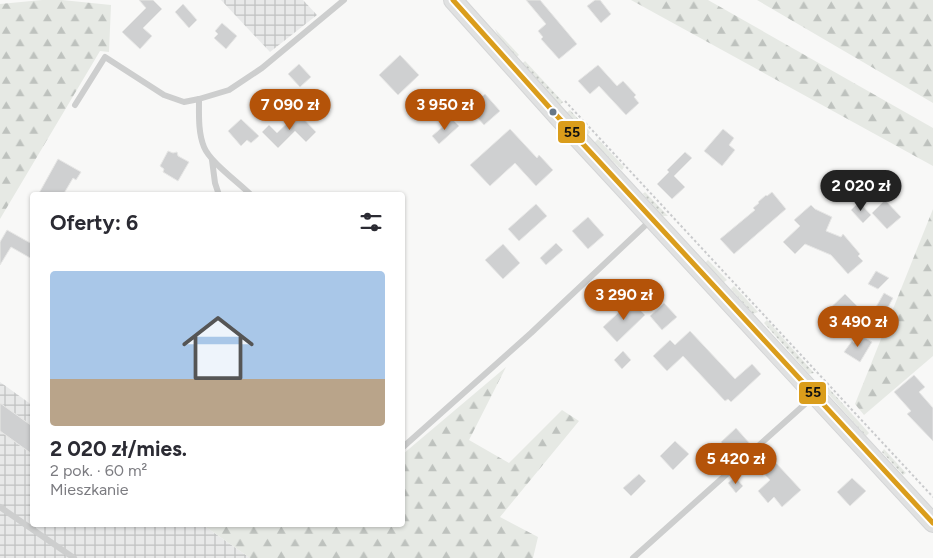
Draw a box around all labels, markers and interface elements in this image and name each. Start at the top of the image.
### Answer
pin: 7 090 zł [238,88,342,131]
pin: 3 950 zł [393,88,497,131]
text: 7 090 zł [261,95,319,114]
text: 3 950 zł [416,95,474,114]
unlabelled marker [548,107,558,117]
line badge: 55 [557,120,586,144]
text: 55 [564,124,580,141]
pin: 2 020 zł [809,170,913,212]
text: 2 020 zł [831,176,891,195]
icon: filters [357,208,385,236]
text: Oferty: 6 [50,210,138,235]
pin: 3 290 zł [572,278,676,321]
text: 3 290 zł [595,285,653,304]
icon: home [173,303,263,393]
pin: 3 490 zł [806,306,910,348]
text: 3 490 zł [829,312,887,331]
line badge: 55 [798,381,827,405]
text: 55 [805,384,821,401]
text: 2 020 zł/mies. [50,436,187,461]
pin: 5 420 zł [684,442,788,485]
text: 5 420 zł [707,449,765,468]
text: 2 pok. · 60 m² [50,461,147,480]
text: Mieszkanie [50,480,128,499]

